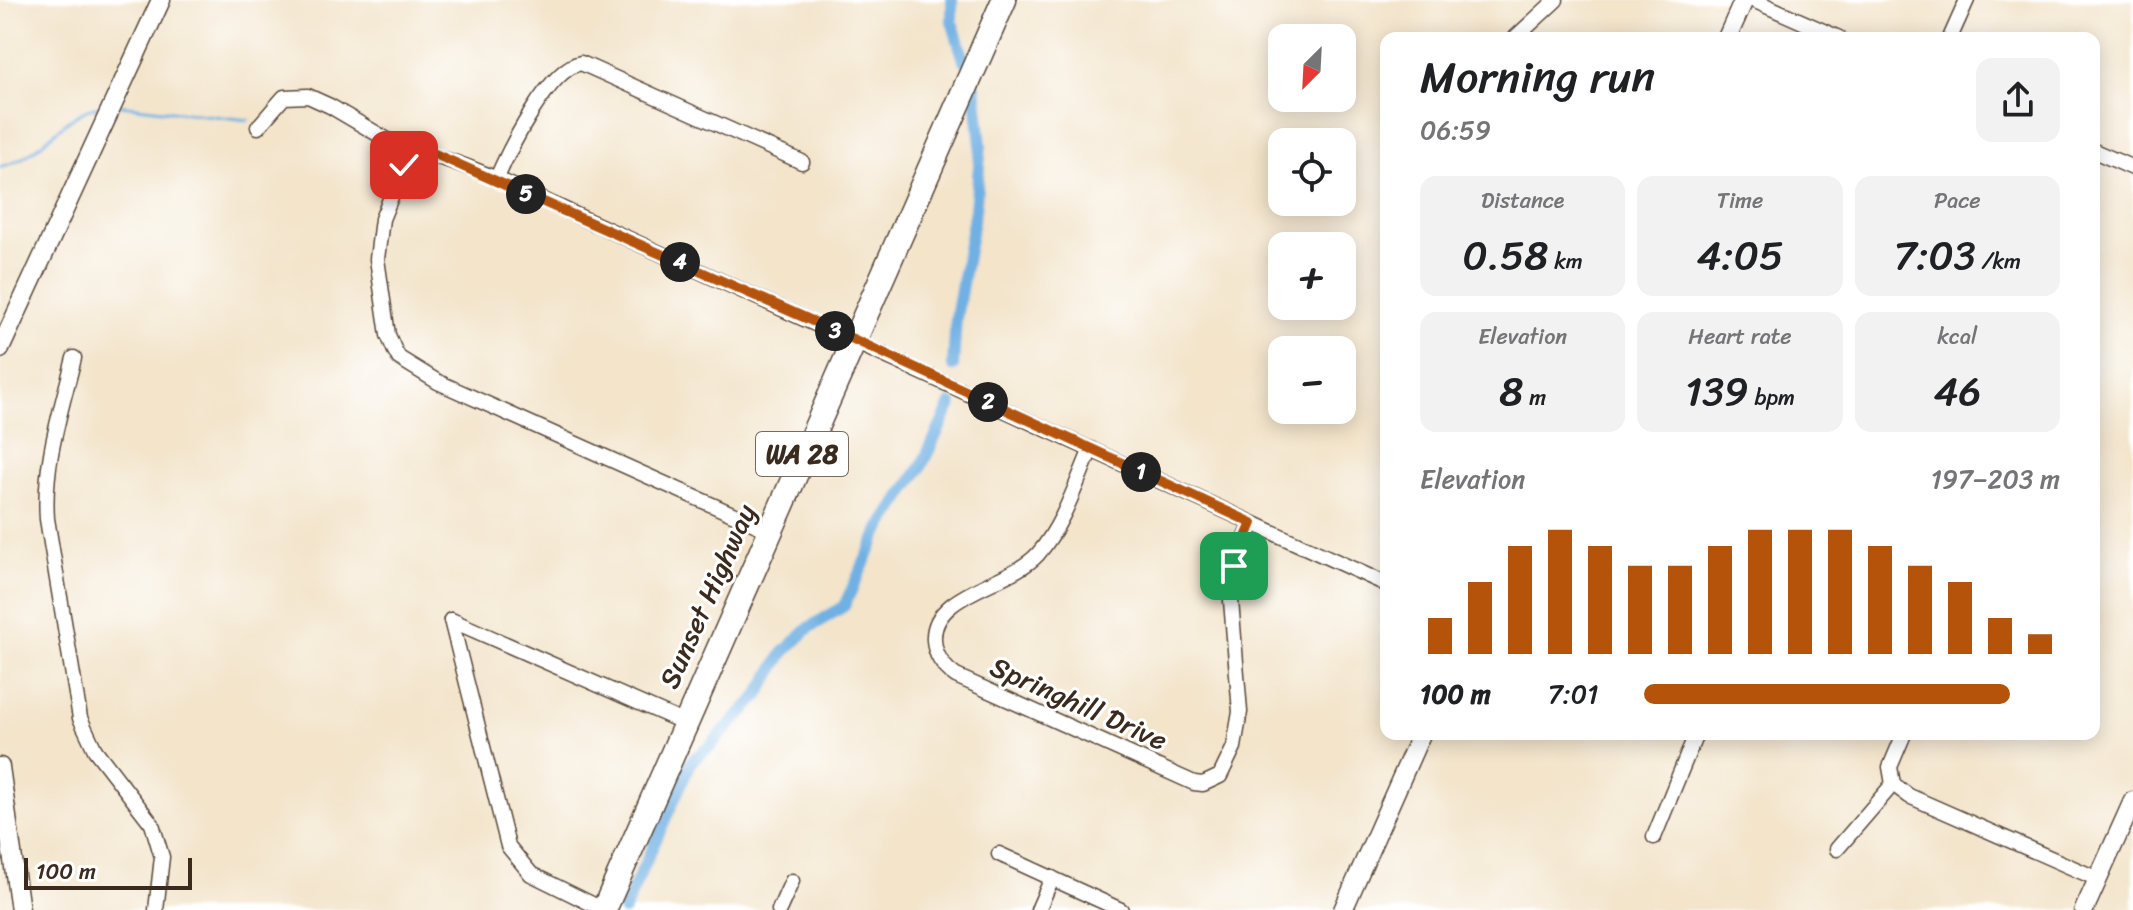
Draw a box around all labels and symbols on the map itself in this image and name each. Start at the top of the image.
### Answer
north arrow [1268,24,1356,112]
pin [370,131,438,199]
pin: 5 [506,174,546,214]
pin: 4 [660,242,700,282]
pin: 3 [815,311,855,351]
pin: 2 [968,382,1008,422]
road number: WA 28 [756,432,848,476]
pin: 1 [1121,452,1161,492]
street label: Sunset Highway [645,495,770,697]
pin [1200,532,1268,600]
street label: Springhill Drive [982,642,1176,764]
scale bar [24,854,192,890]

